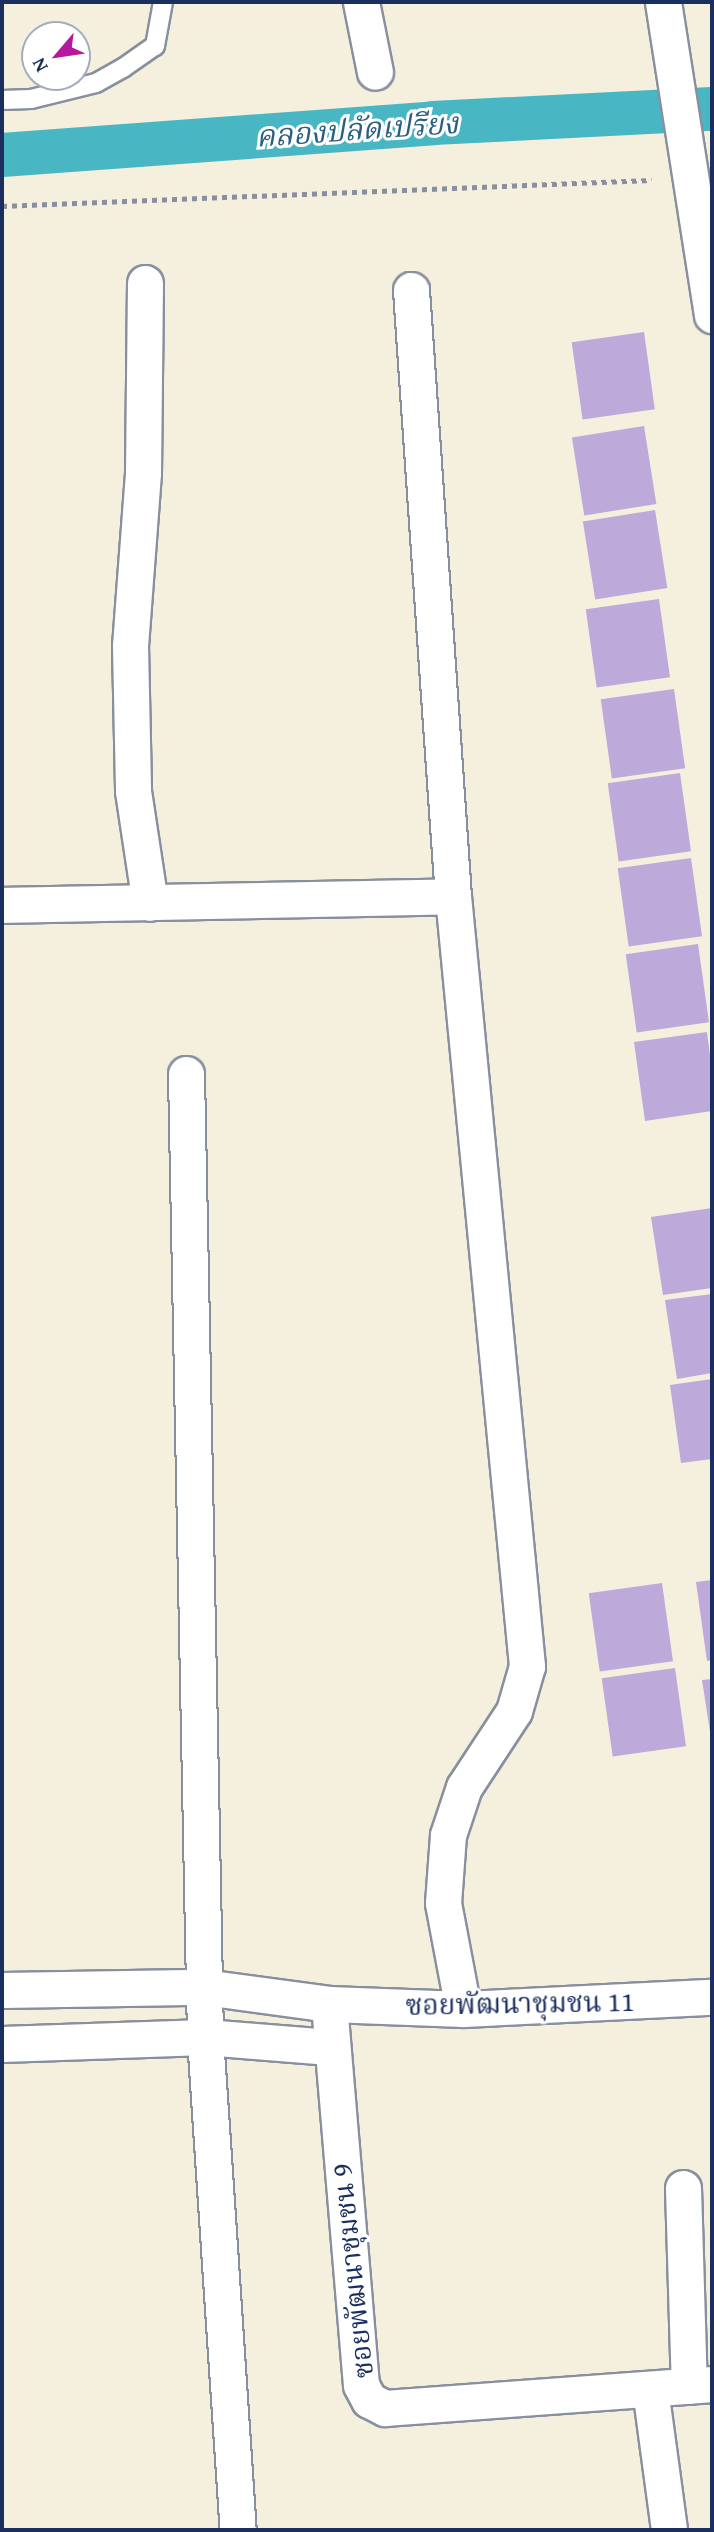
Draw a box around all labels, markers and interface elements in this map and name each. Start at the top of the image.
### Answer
north arrow [21,21,91,91]
text: N [24,53,55,78]
water label: คลองปลัดเปรียง [255,104,459,154]
street label: ซอยพัฒนาชุมชน 11 [405,1984,635,2022]
street label: ซอยพัฒนาชุมชน 9 [324,2162,380,2380]

